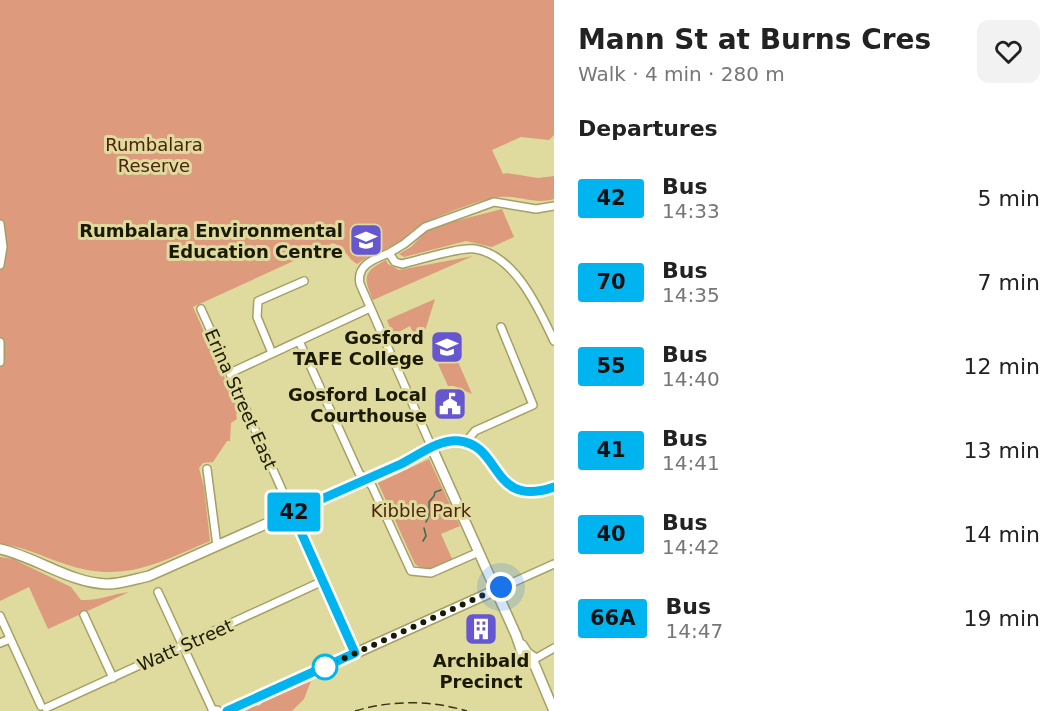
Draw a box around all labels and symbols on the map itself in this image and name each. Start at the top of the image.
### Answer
park label: Rumbalara Reserve [105,134,203,176]
place label: Rumbalara Environmental Education Centre [79,220,343,262]
school or university icon: Rumbalara Environmental Education Centre [348,222,384,258]
street label: Erina Street East [201,326,281,472]
place label: Gosford TAFE College [293,327,424,369]
school or university icon: Gosford TAFE College [429,329,465,365]
place label: Gosford Local Courthouse [288,384,427,426]
public building icon: Gosford Local Courthouse [432,386,468,422]
line badge: 42 [267,492,321,532]
park label: Kibble Park [371,500,472,521]
your location [486,572,516,602]
building icon: Archibald Precinct [463,611,499,647]
street label: Watt Street [134,615,236,675]
place label: Archibald Precinct [433,650,529,692]
unlabelled marker [312,654,338,680]

